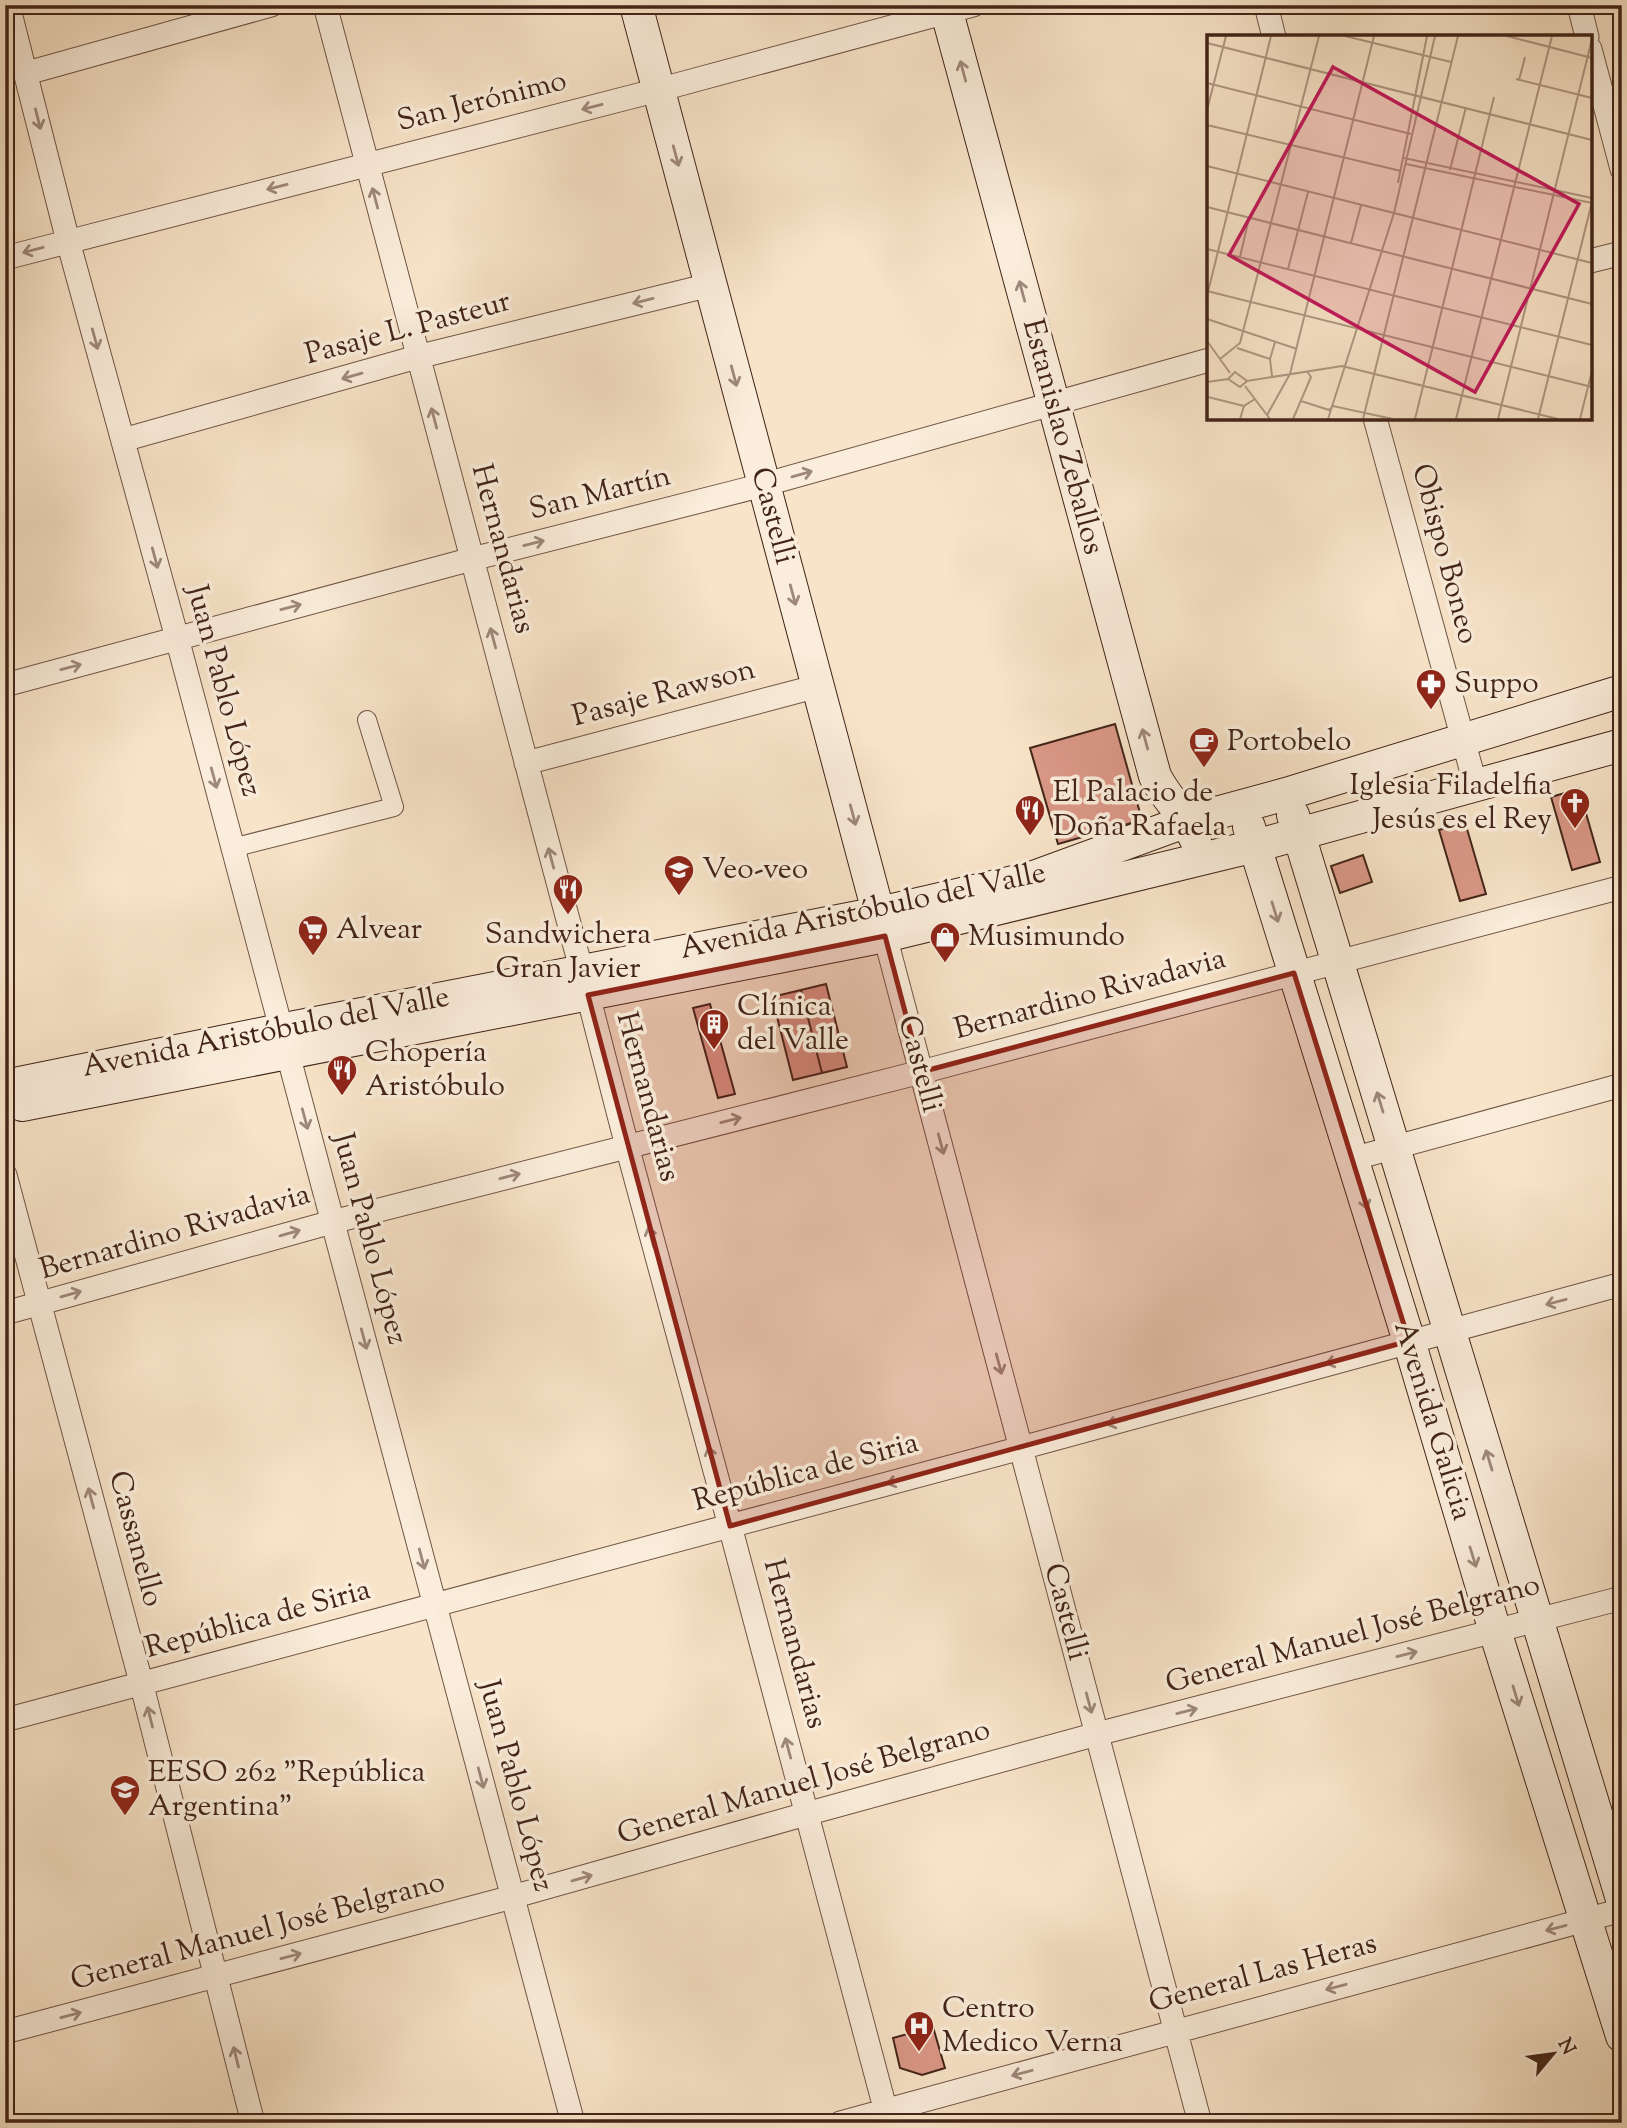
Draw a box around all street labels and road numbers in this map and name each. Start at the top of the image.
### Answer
street label: San Jerónimo [393,60,571,144]
street label: Pasaje L. Pasteur [300,281,516,377]
street label: Estanislao Zeballos [1010,315,1114,559]
street label: San Martín [525,456,676,532]
street label: Obispo Boneo [1399,459,1489,649]
street label: Hernandarias [459,460,545,638]
street label: Castelli [738,463,806,569]
street label: Juan Pablo López [174,579,272,801]
street label: Pasaje Rawson [568,649,760,739]
street label: Avenida Aristóbulo del Valle [676,852,1050,972]
street label: Bernardino Rivadavia [949,938,1231,1052]
street label: Avenida Aristóbulo del Valle [79,976,453,1090]
street label: Hernandarias [604,1008,690,1186]
street label: Castelli [885,1011,953,1117]
street label: Juan Pablo López [320,1127,418,1349]
street label: Bernardino Rivadavia [35,1174,315,1292]
street label: Avenida Galicia [1381,1316,1483,1526]
street label: República de Siria [689,1422,924,1524]
street label: Cassanello [96,1466,174,1612]
street label: Hernandarias [751,1555,837,1733]
street label: Castelli [1031,1559,1099,1665]
street label: General Manuel José Belgrano [1161,1564,1545,1706]
street label: República de Siria [141,1569,376,1671]
street label: Juan Pablo López [466,1674,564,1896]
street label: General Manuel José Belgrano [612,1709,996,1857]
street label: General Manuel José Belgrano [66,1861,450,2003]
street label: General Las Heras [1144,1923,1382,2025]

